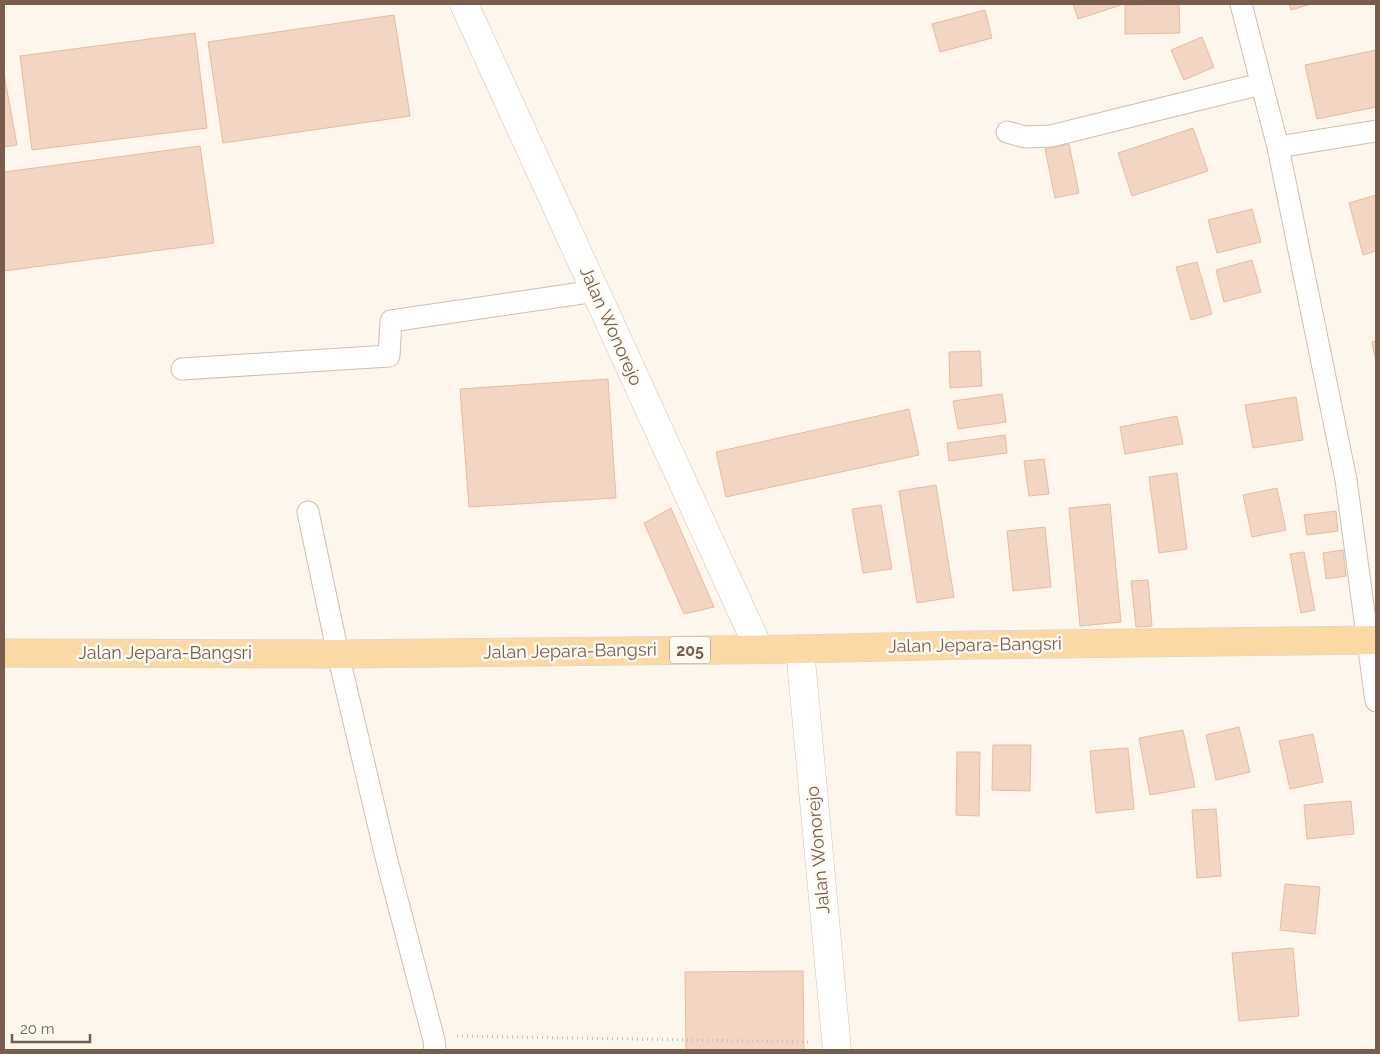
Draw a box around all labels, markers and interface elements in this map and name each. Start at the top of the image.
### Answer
street label: Jalan Wonorejo [576,263,647,389]
street label: Jalan Jepara-Bangsri [888,632,1062,657]
road number: 205 [670,636,710,664]
street label: Jalan Jepara-Bangsri [483,638,657,663]
street label: Jalan Jepara-Bangsri [78,642,252,663]
street label: Jalan Wonorejo [801,785,834,915]
scale bar [12,1012,90,1044]
text: 20 m [20,1020,55,1038]

